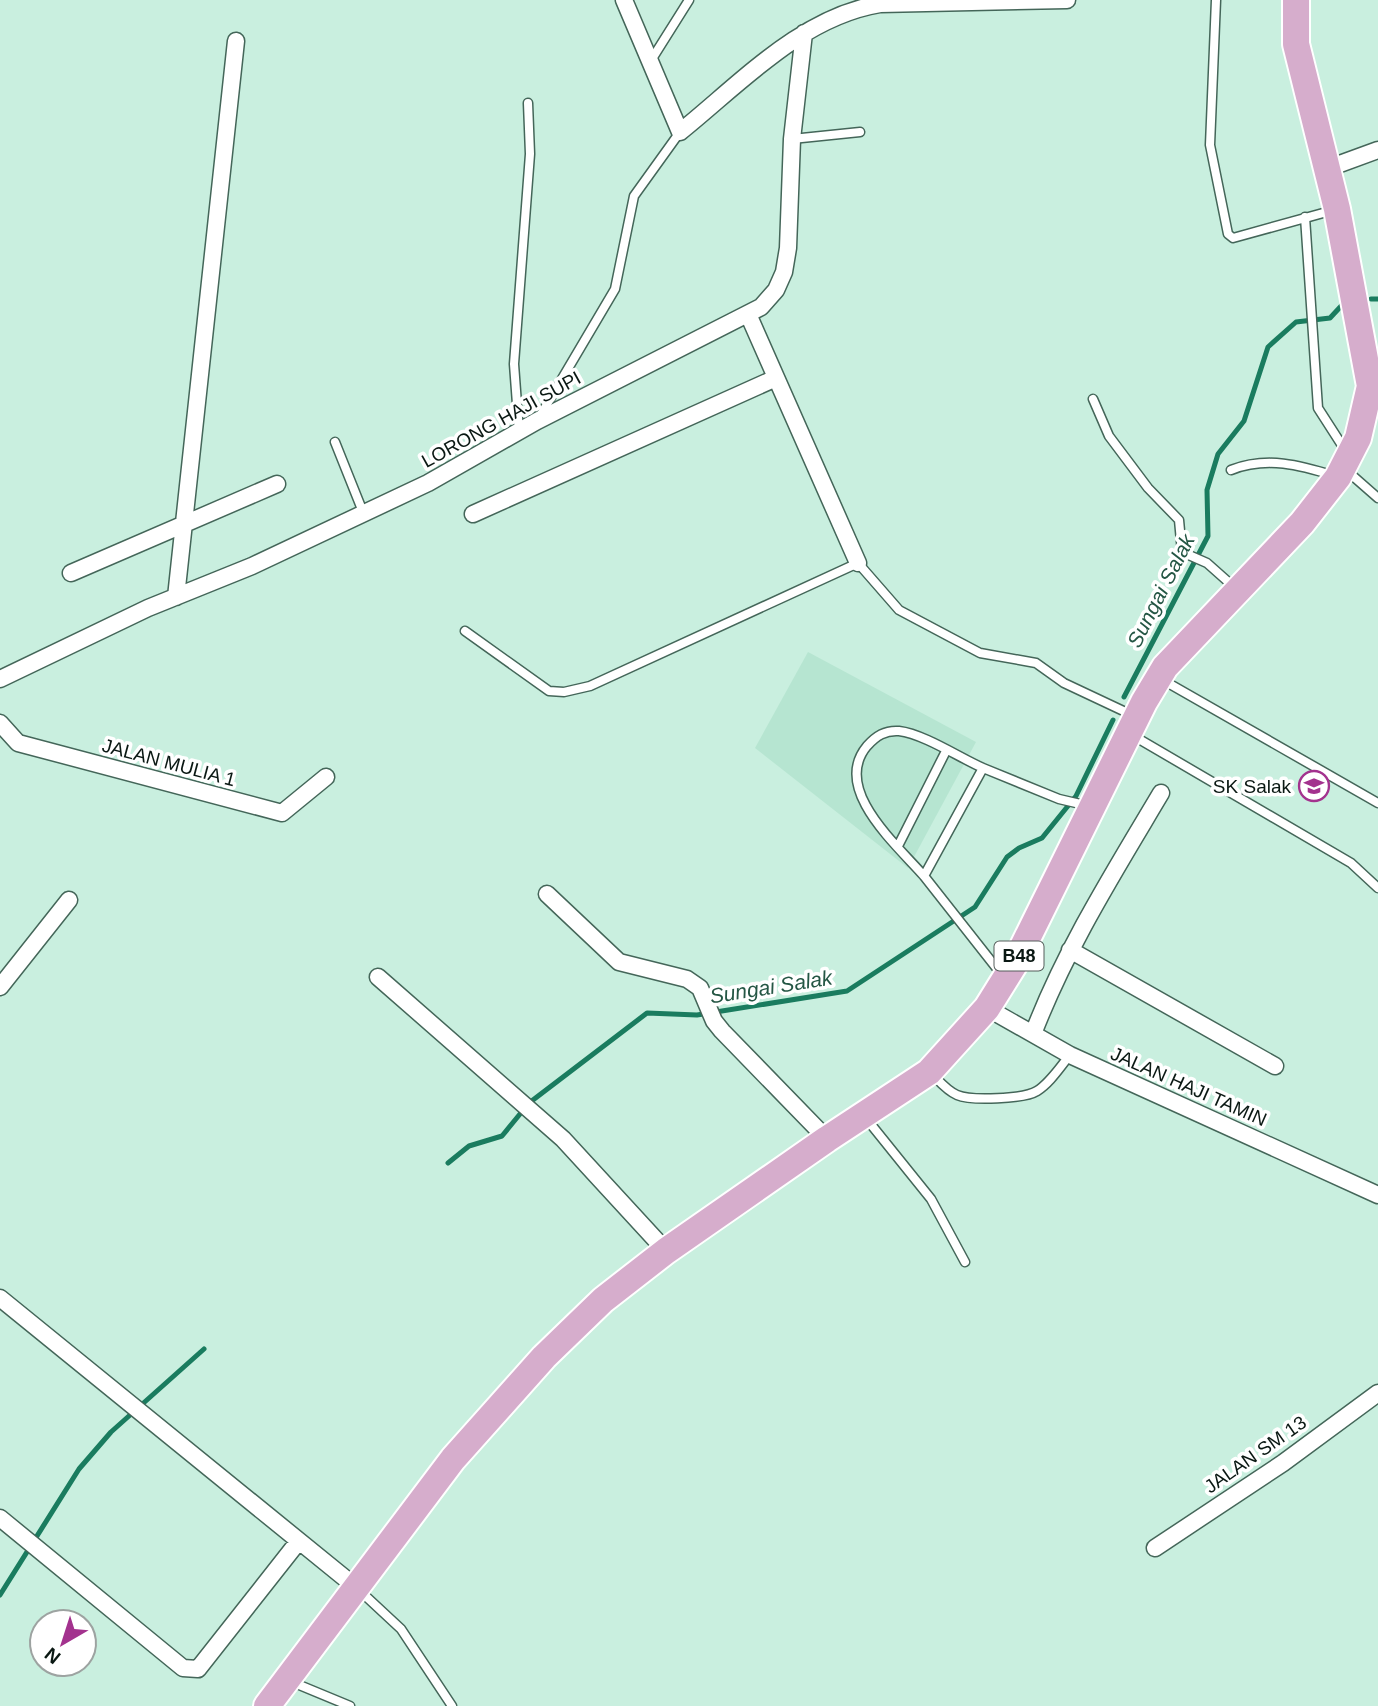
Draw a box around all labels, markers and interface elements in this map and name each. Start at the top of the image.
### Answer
street label: LORONG HAJI SUPI [418,367,584,472]
water label: Sungai Salak [1122,529,1200,651]
street label: JALAN MULIA 1 [100,735,238,790]
school or university icon: SK Salak [1297,769,1331,803]
place label: SK Salak [1213,776,1291,797]
road number: B48 [995,942,1044,971]
water label: Sungai Salak [708,965,835,1008]
street label: JALAN HAJI TAMIN [1108,1043,1270,1130]
street label: JALAN SM 13 [1200,1412,1310,1497]
north arrow [28,1608,98,1678]
text: N [41,1643,65,1668]

